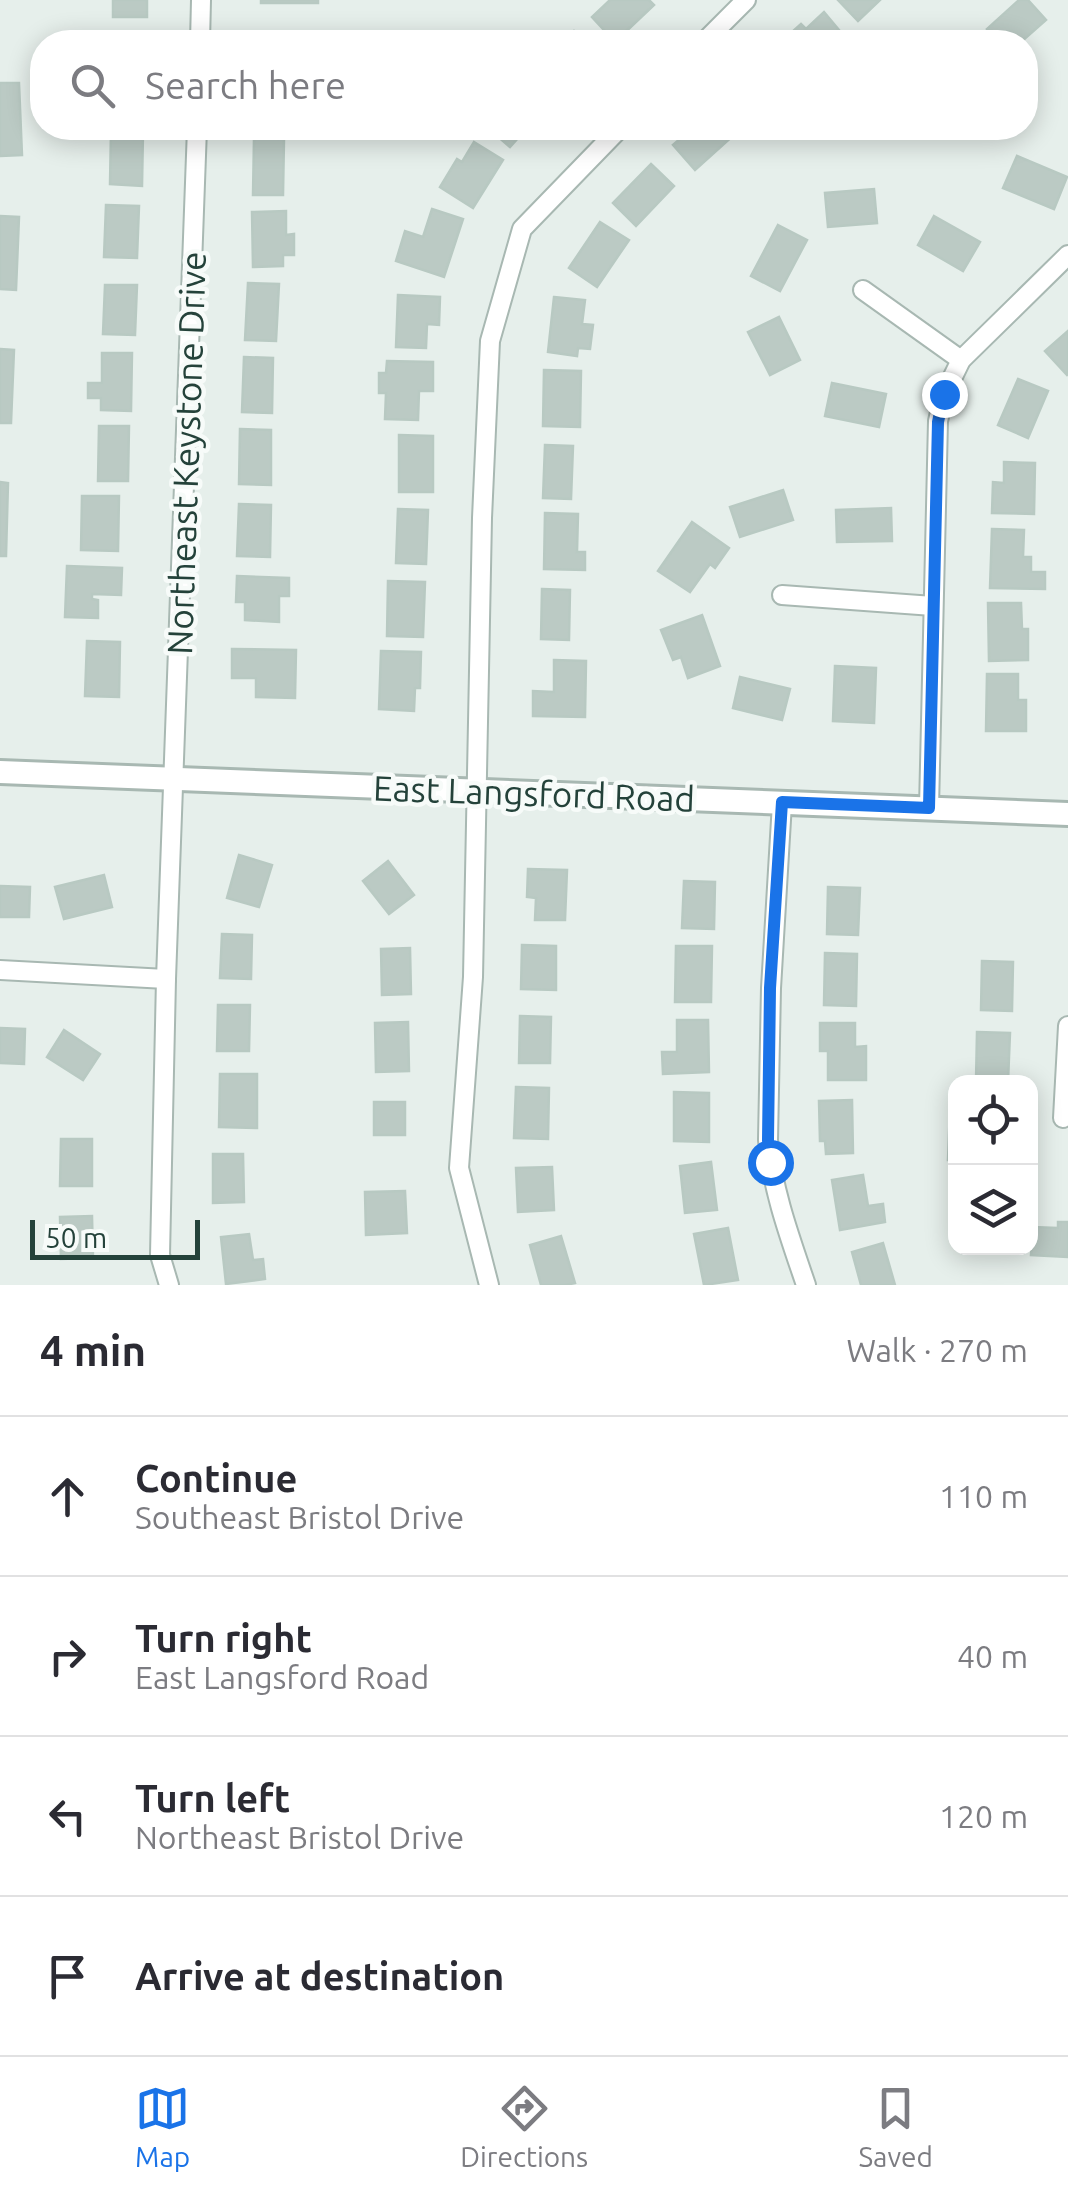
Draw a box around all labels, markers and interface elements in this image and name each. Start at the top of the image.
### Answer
search box [30,30,1038,140]
icon: search [65,58,120,113]
text: Search here [145,64,346,106]
street label: Northeast Keystone Drive [159,251,213,655]
route end [922,372,968,418]
street label: East Langsford Road [372,767,696,819]
map controls [948,1075,1038,1255]
button: locate [948,1075,1038,1165]
route start [748,1140,794,1186]
button: layers [948,1165,1038,1255]
scale bar [30,1215,200,1260]
text: 50 m [45,1222,107,1253]
text: 4 min [40,1327,146,1374]
text: Walk · 270 m [846,1332,1028,1368]
text: Continue [135,1457,297,1499]
icon: ahead [40,1469,95,1524]
text: 110 m [939,1478,1028,1514]
text: Southeast Bristol Drive [135,1499,464,1535]
text: Turn right [135,1617,312,1659]
icon: right [40,1629,95,1684]
text: 40 m [957,1638,1028,1674]
text: East Langsford Road [135,1659,429,1695]
text: Turn left [135,1777,290,1819]
icon: left [40,1789,95,1844]
text: 120 m [939,1798,1028,1834]
text: Northeast Bristol Drive [135,1819,464,1855]
icon: arrive [40,1949,95,2004]
text: Arrive at destination [135,1955,504,1997]
tab: Map [135,2081,190,2172]
tab: Directions [460,2081,588,2172]
tab: Saved [858,2081,933,2172]

